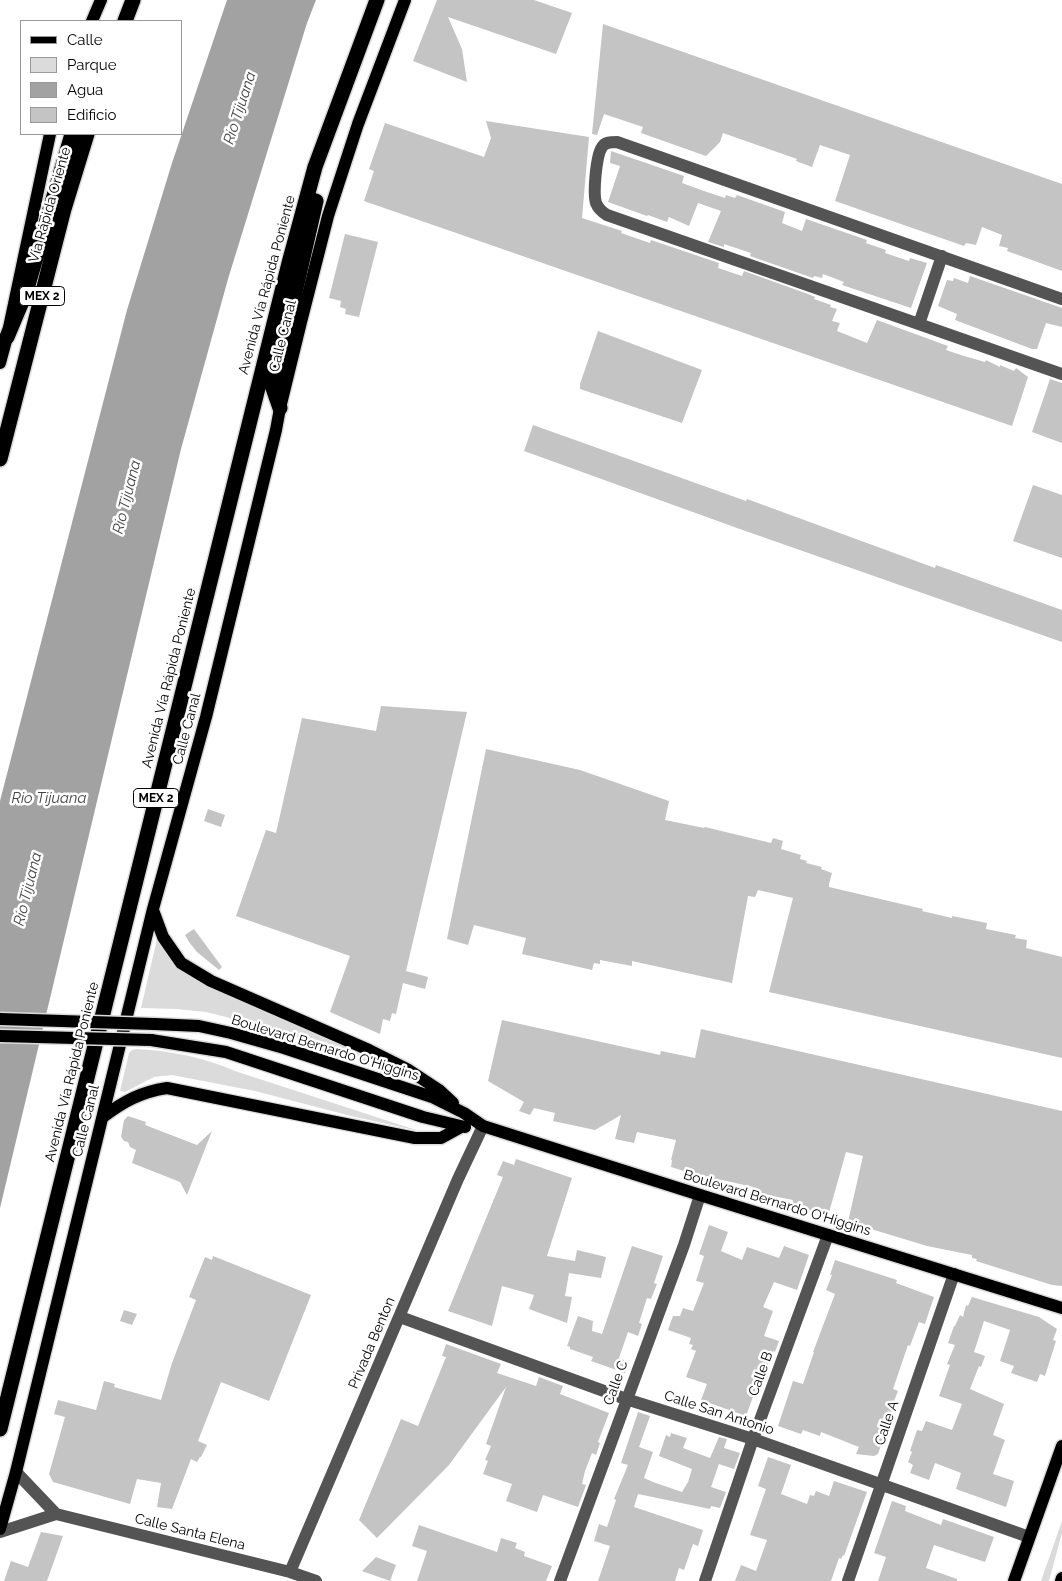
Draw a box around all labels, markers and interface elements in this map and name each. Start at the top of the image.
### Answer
legend [20,20,182,135]
text: Calle [67,31,102,49]
text: Parque [67,56,116,74]
water label: Río Tijuana [220,70,260,146]
text: Agua [67,81,103,99]
text: Edificio [67,106,117,124]
street label: Vía Rápida Oriente [25,145,75,265]
street label: Avenida Vía Rápida Poniente [235,194,299,376]
road number: MEX 2 [20,286,64,306]
street label: Calle Canal [266,298,300,374]
water label: Río Tijuana [109,458,145,536]
street label: Avenida Vía Rápida Poniente [138,586,200,770]
street label: Calle Canal [169,691,205,767]
road number: MEX 2 [134,788,178,808]
water label: Rio Tijuana [12,789,86,807]
water label: Río Tijuana [10,850,46,928]
street label: Avenida Vía Rápida Poniente [41,980,103,1164]
street label: Boulevard Bernardo O'Higgins [229,1011,421,1085]
street label: Calle Canal [69,1083,103,1159]
street label: Boulevard Bernardo O'Higgins [681,1166,873,1240]
street label: Privada Benton [345,1295,399,1391]
street label: Calle B [745,1350,777,1398]
street label: Calle C [600,1358,632,1408]
street label: Calle San Antonio [662,1387,776,1439]
street label: Calle A [872,1398,902,1448]
street label: Calle Santa Elena [133,1510,247,1554]

